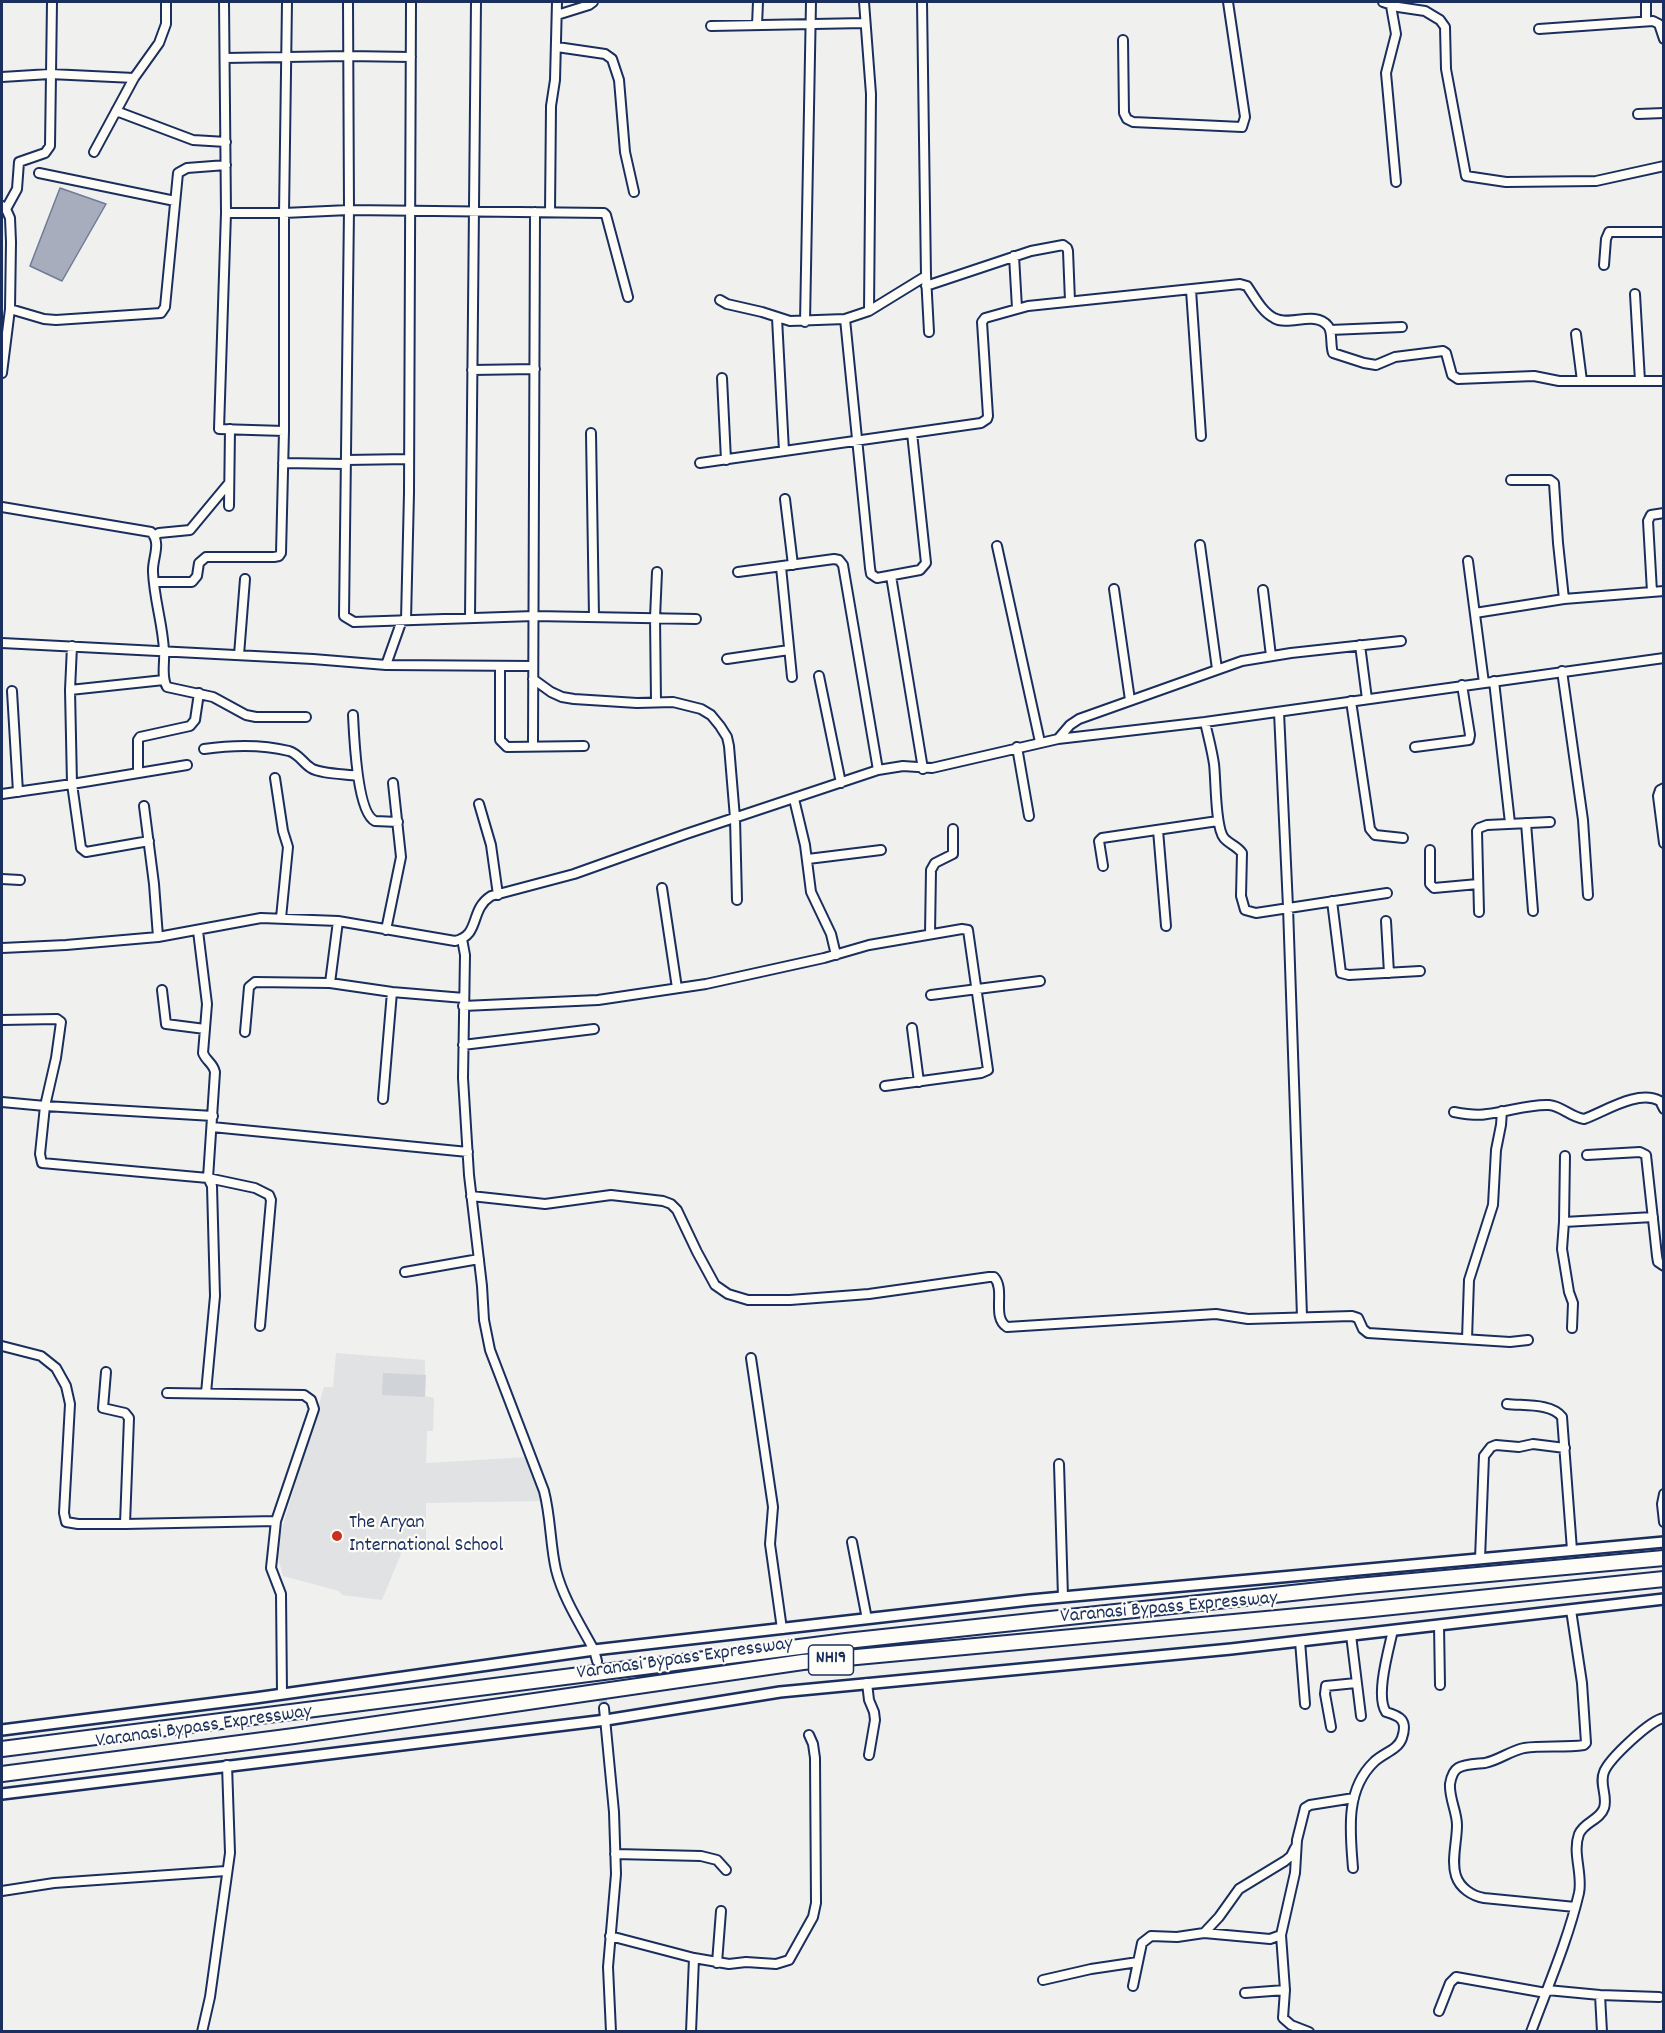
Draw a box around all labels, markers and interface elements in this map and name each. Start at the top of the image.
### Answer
place label: The Aryan International School [349,1512,503,1559]
marker: The Aryan International School [330,1529,344,1543]
street label: Varanasi Bypass Expressway [1059,1588,1279,1630]
street label: Varanasi Bypass Expressway [575,1633,795,1687]
road number: NH19 [808,1645,854,1675]
street label: Varanasi Bypass Expressway [94,1701,314,1755]

